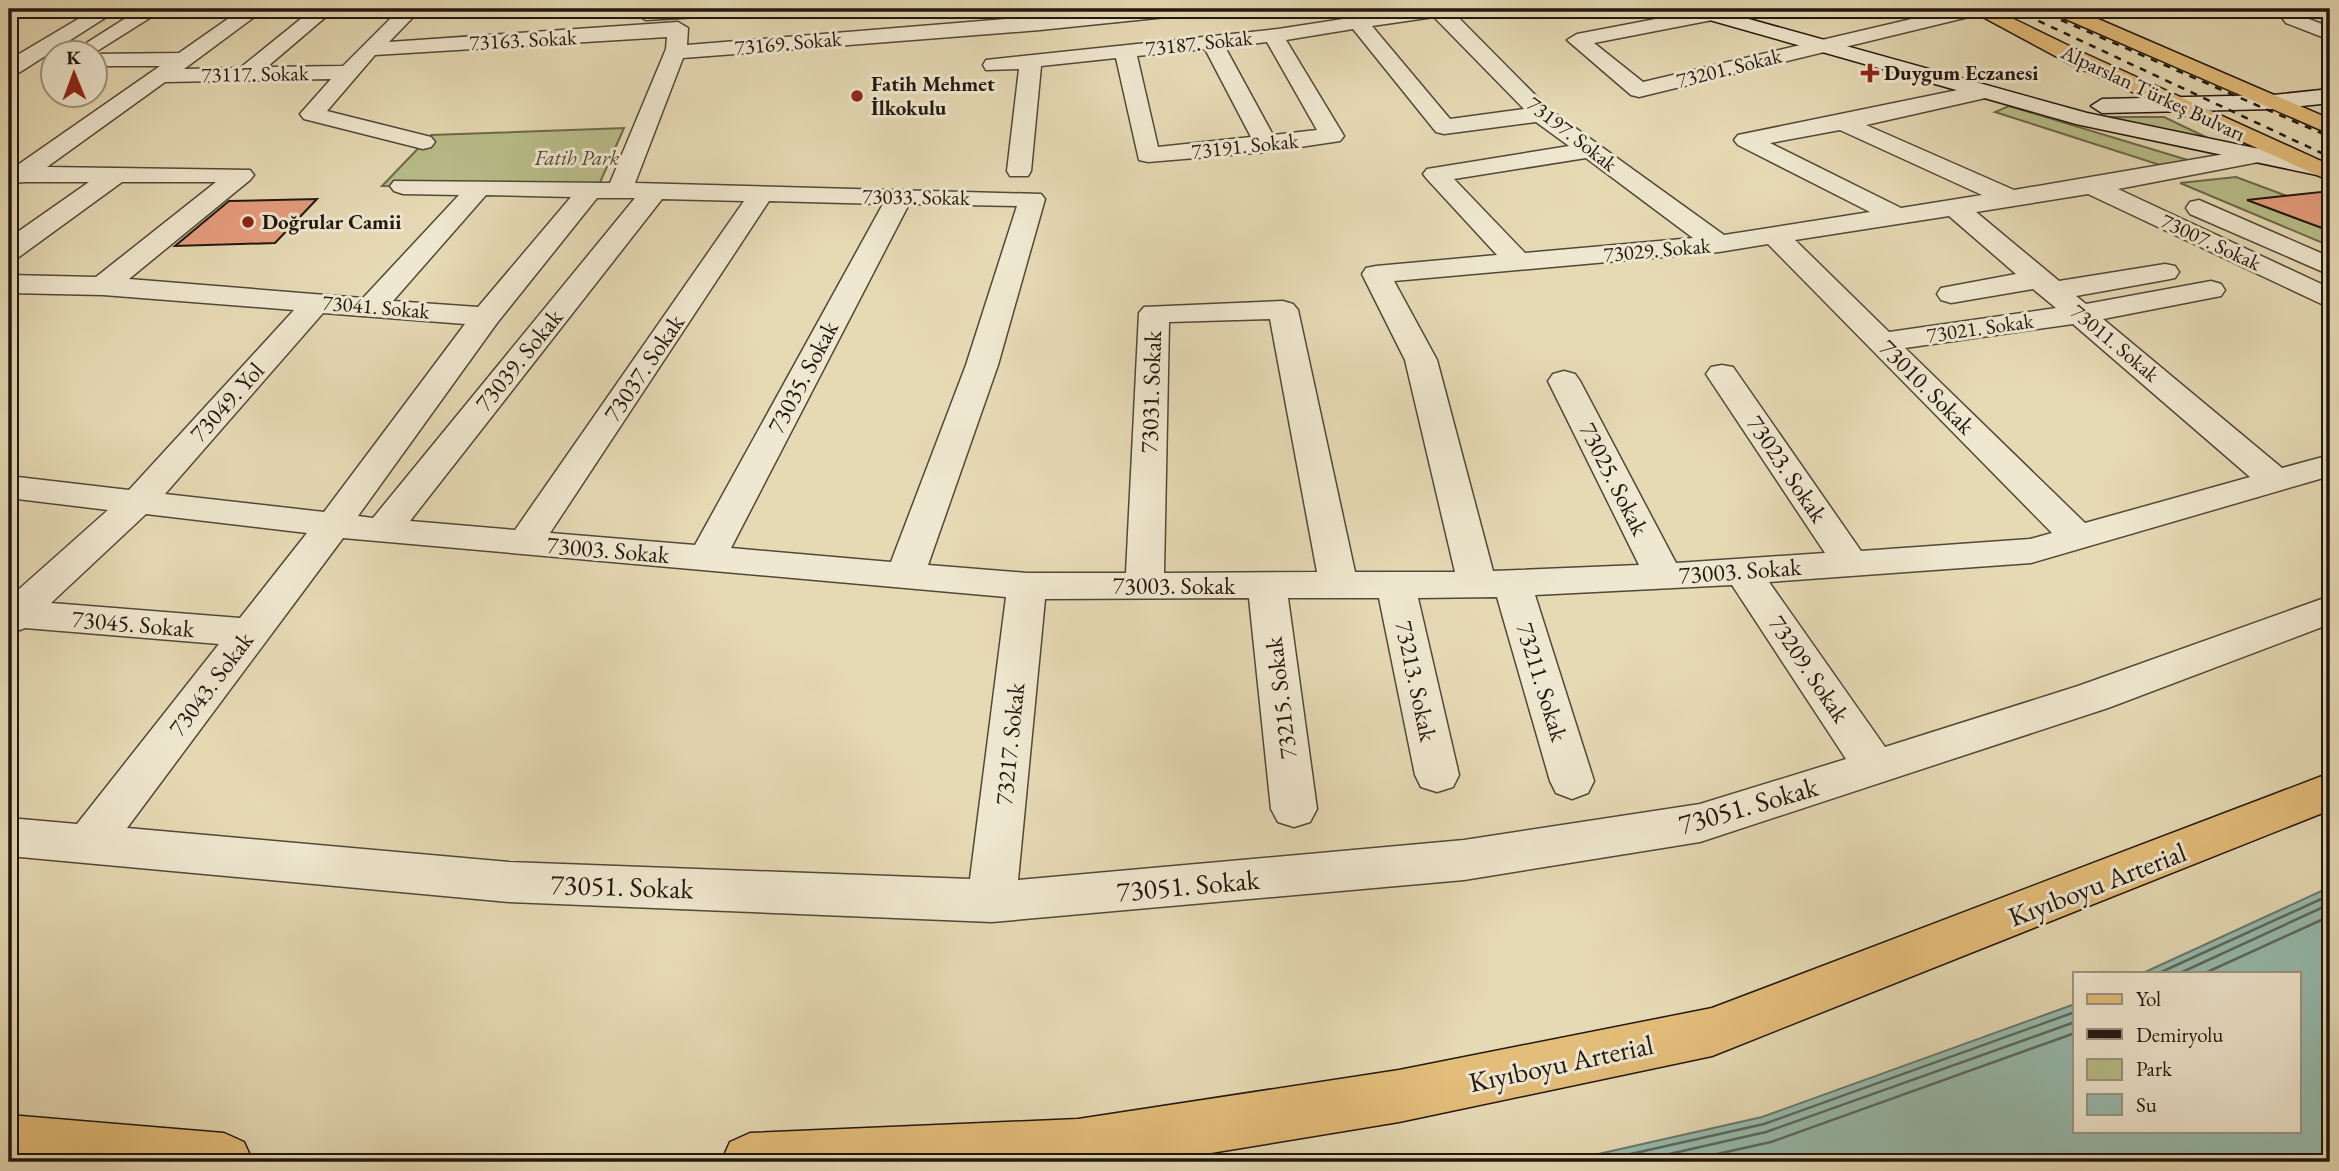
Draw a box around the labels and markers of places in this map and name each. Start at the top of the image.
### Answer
place label: Duygum Eczanesi [1884,59,2039,86]
marker: Duygum Eczanesi [1862,65,1878,81]
place label: Fatih Mehmet İlkokulu [871,70,995,121]
marker: Fatih Mehmet İlkokulu [849,88,865,104]
place label: Doğrular Camii [262,208,401,235]
marker: Doğrular Camii [240,214,256,230]

